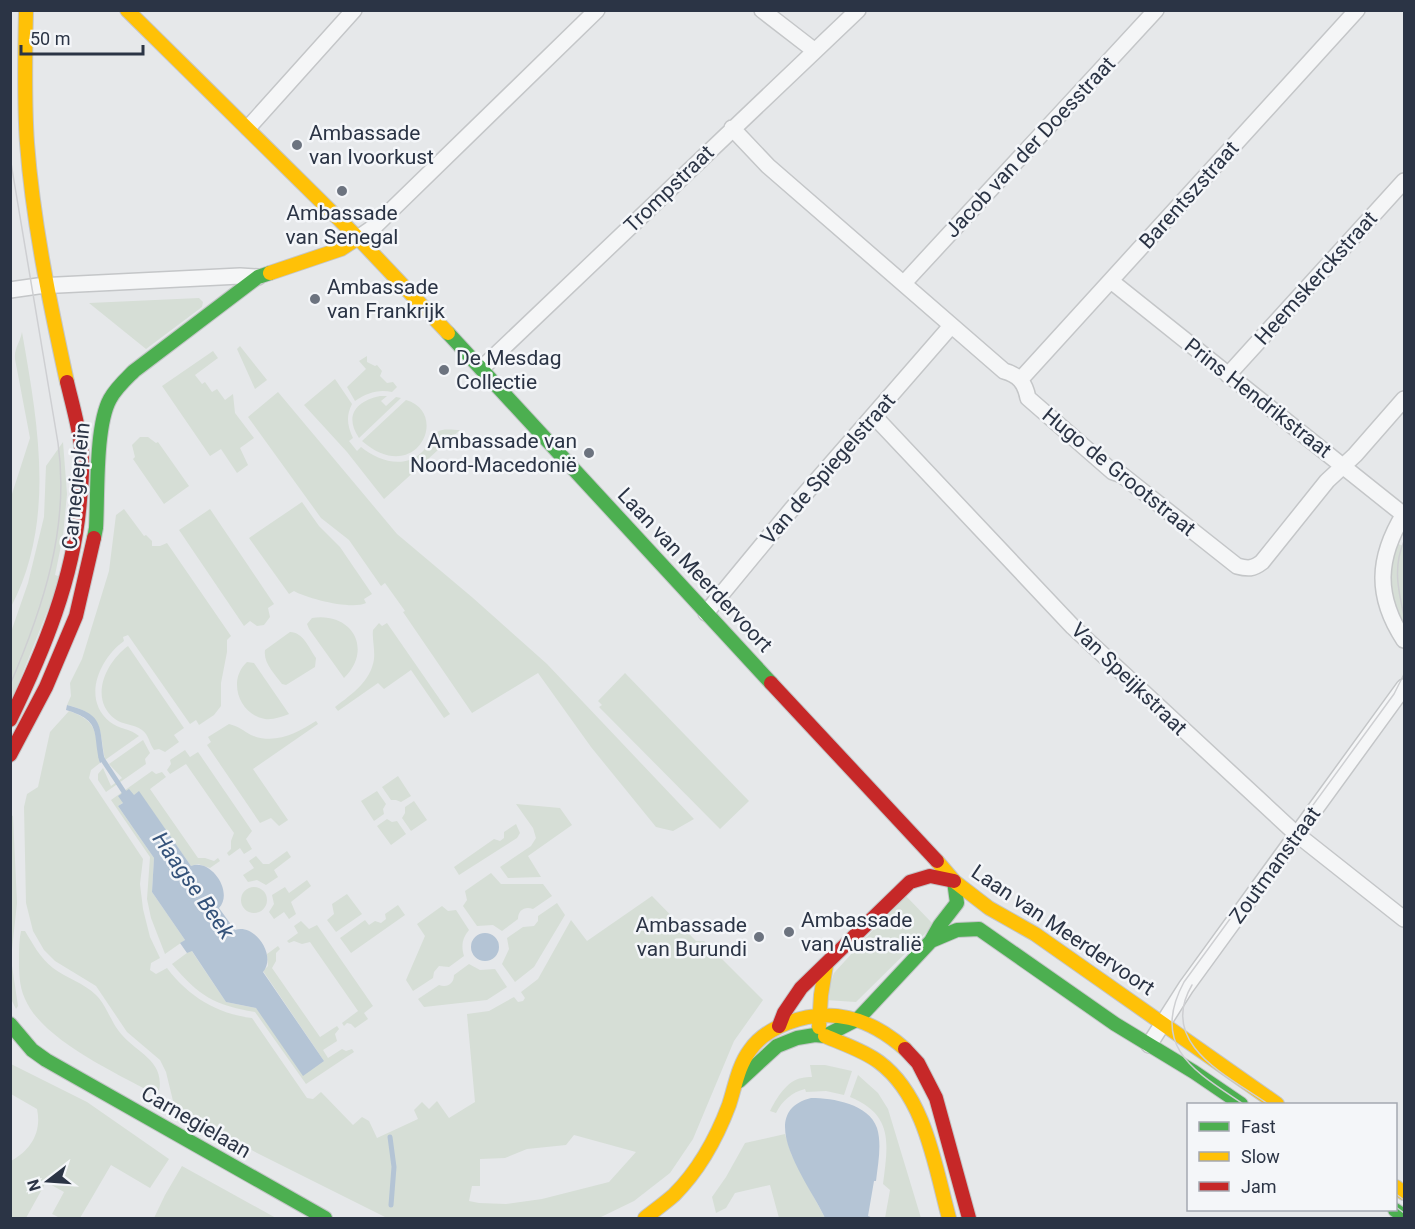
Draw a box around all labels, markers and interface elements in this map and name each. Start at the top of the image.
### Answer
scale bar [21,18,142,56]
text: 50 m [30,28,70,49]
street label: Jacob van der Doesstraat [940,52,1120,242]
place label: Ambassade van Ivoorkust [309,121,434,169]
street label: Barentszstraat [1134,136,1244,254]
marker: Ambassade van Ivoorkust [290,138,304,152]
street label: Trompstraat [619,140,719,238]
marker: Ambassade van Senegal [335,184,349,198]
place label: Ambassade van Senegal [286,201,398,249]
street label: Heemskerckstraat [1250,206,1382,349]
place label: Ambassade van Frankrijk [327,275,445,323]
marker: Ambassade van Frankrijk [308,292,322,306]
street label: Prins Hendrikstraat [1180,333,1336,463]
place label: De Mesdag Collectie [456,346,562,394]
marker: De Mesdag Collectie [437,363,451,377]
street label: Van de Spiegelstraat [756,389,900,549]
street label: Hugo de Grootstraat [1038,403,1200,541]
street label: Carnegieplein [57,421,95,551]
place label: Ambassade van Noord-Macedonië [410,429,577,477]
marker: Ambassade van Noord-Macedonië [582,446,596,460]
street label: Laan van Meerdervoort [613,483,777,657]
street label: Van Speijkstraat [1066,618,1192,740]
street label: Zoutmanstraat [1225,802,1325,928]
water label: Haagse Beek [148,827,240,945]
street label: Laan van Meerdervoort [967,860,1159,1000]
place label: Ambassade van Australië [801,908,922,956]
place label: Ambassade van Burundi [636,913,747,961]
marker: Ambassade van Australië [782,925,796,939]
marker: Ambassade van Burundi [752,930,766,944]
street label: Carnegielaan [137,1081,255,1163]
legend [1187,1103,1397,1211]
text: Fast [1241,1116,1276,1137]
text: Slow [1241,1146,1280,1167]
north arrow [18,1151,78,1211]
text: Jam [1241,1176,1277,1197]
text: N [23,1177,45,1193]

